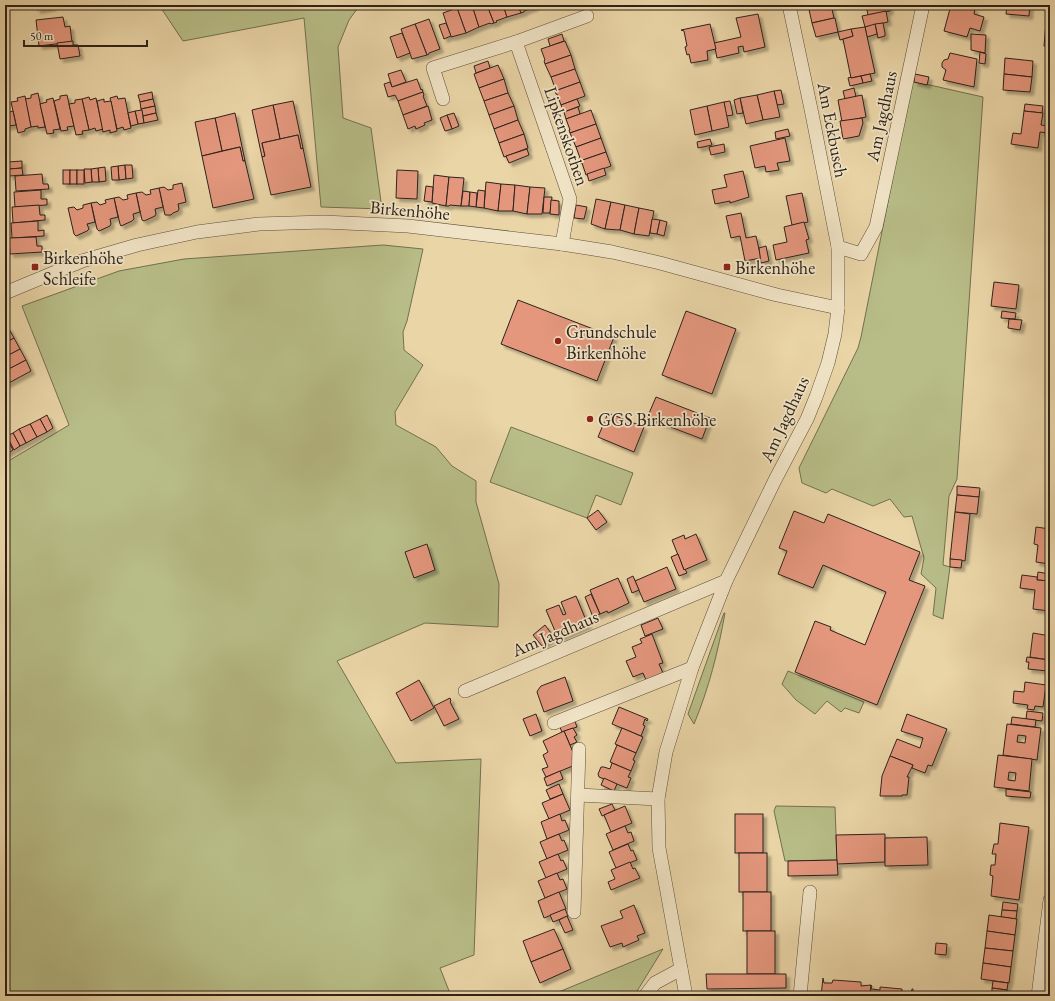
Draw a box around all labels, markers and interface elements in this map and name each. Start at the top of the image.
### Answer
scale bar [24,22,147,48]
text: 50 m [30,28,54,44]
street label: Am Jagdhaus [860,68,902,164]
street label: Am Eckbusch [812,79,854,180]
street label: Lipkenskothen [539,83,595,189]
street label: Birkenhöhe [369,195,451,225]
place label: Birkenhöhe Schleife [43,246,123,290]
place label: Birkenhöhe [735,256,815,279]
marker: Birkenhöhe Schleife [30,262,40,272]
marker: Birkenhöhe [722,262,732,272]
place label: Grundschule Birkenhöhe [566,320,656,364]
marker: Grundschule Birkenhöhe [553,336,563,346]
street label: Am Jagdhaus [754,372,814,466]
place label: GGS Birkenhöhe [598,408,716,431]
marker: GGS Birkenhöhe [585,414,595,424]
street label: Am Jagdhaus [507,604,602,662]

